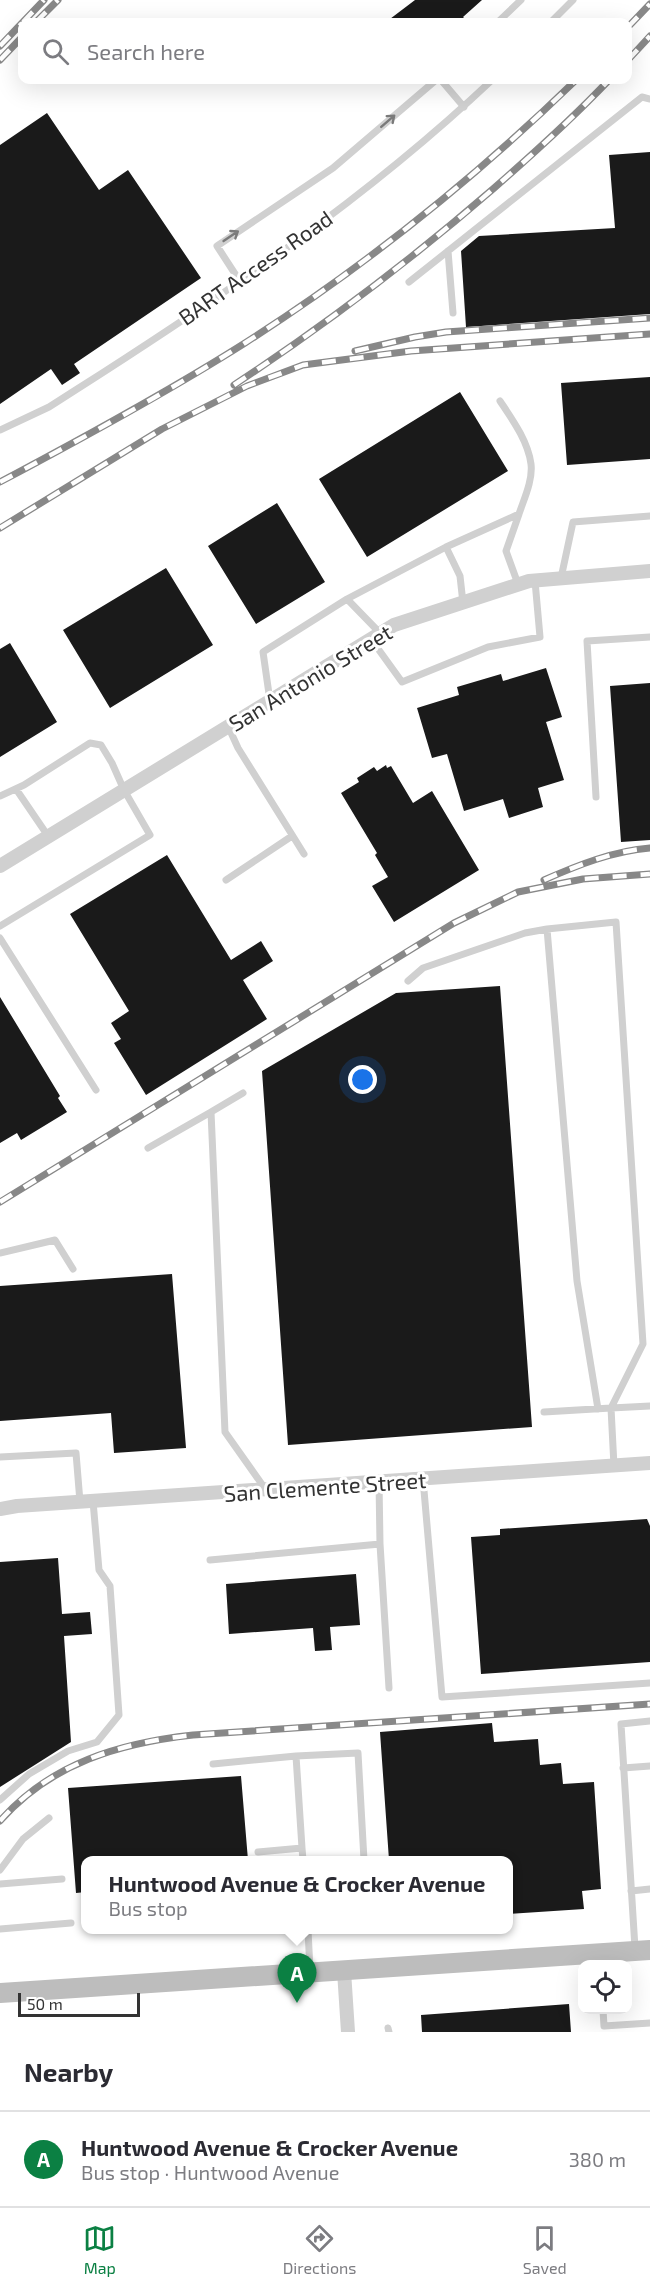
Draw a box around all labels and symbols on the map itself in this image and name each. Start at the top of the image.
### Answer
one-way arrow [380,114,395,128]
street label: BART Access Road [173,204,337,330]
one-way arrow [223,230,240,243]
street label: San Antonio Street [224,618,396,736]
your location [348,1065,377,1094]
street label: San Clemente Street [223,1466,427,1506]
pin: A [278,1954,316,2003]
scale bar [18,1990,140,2018]

